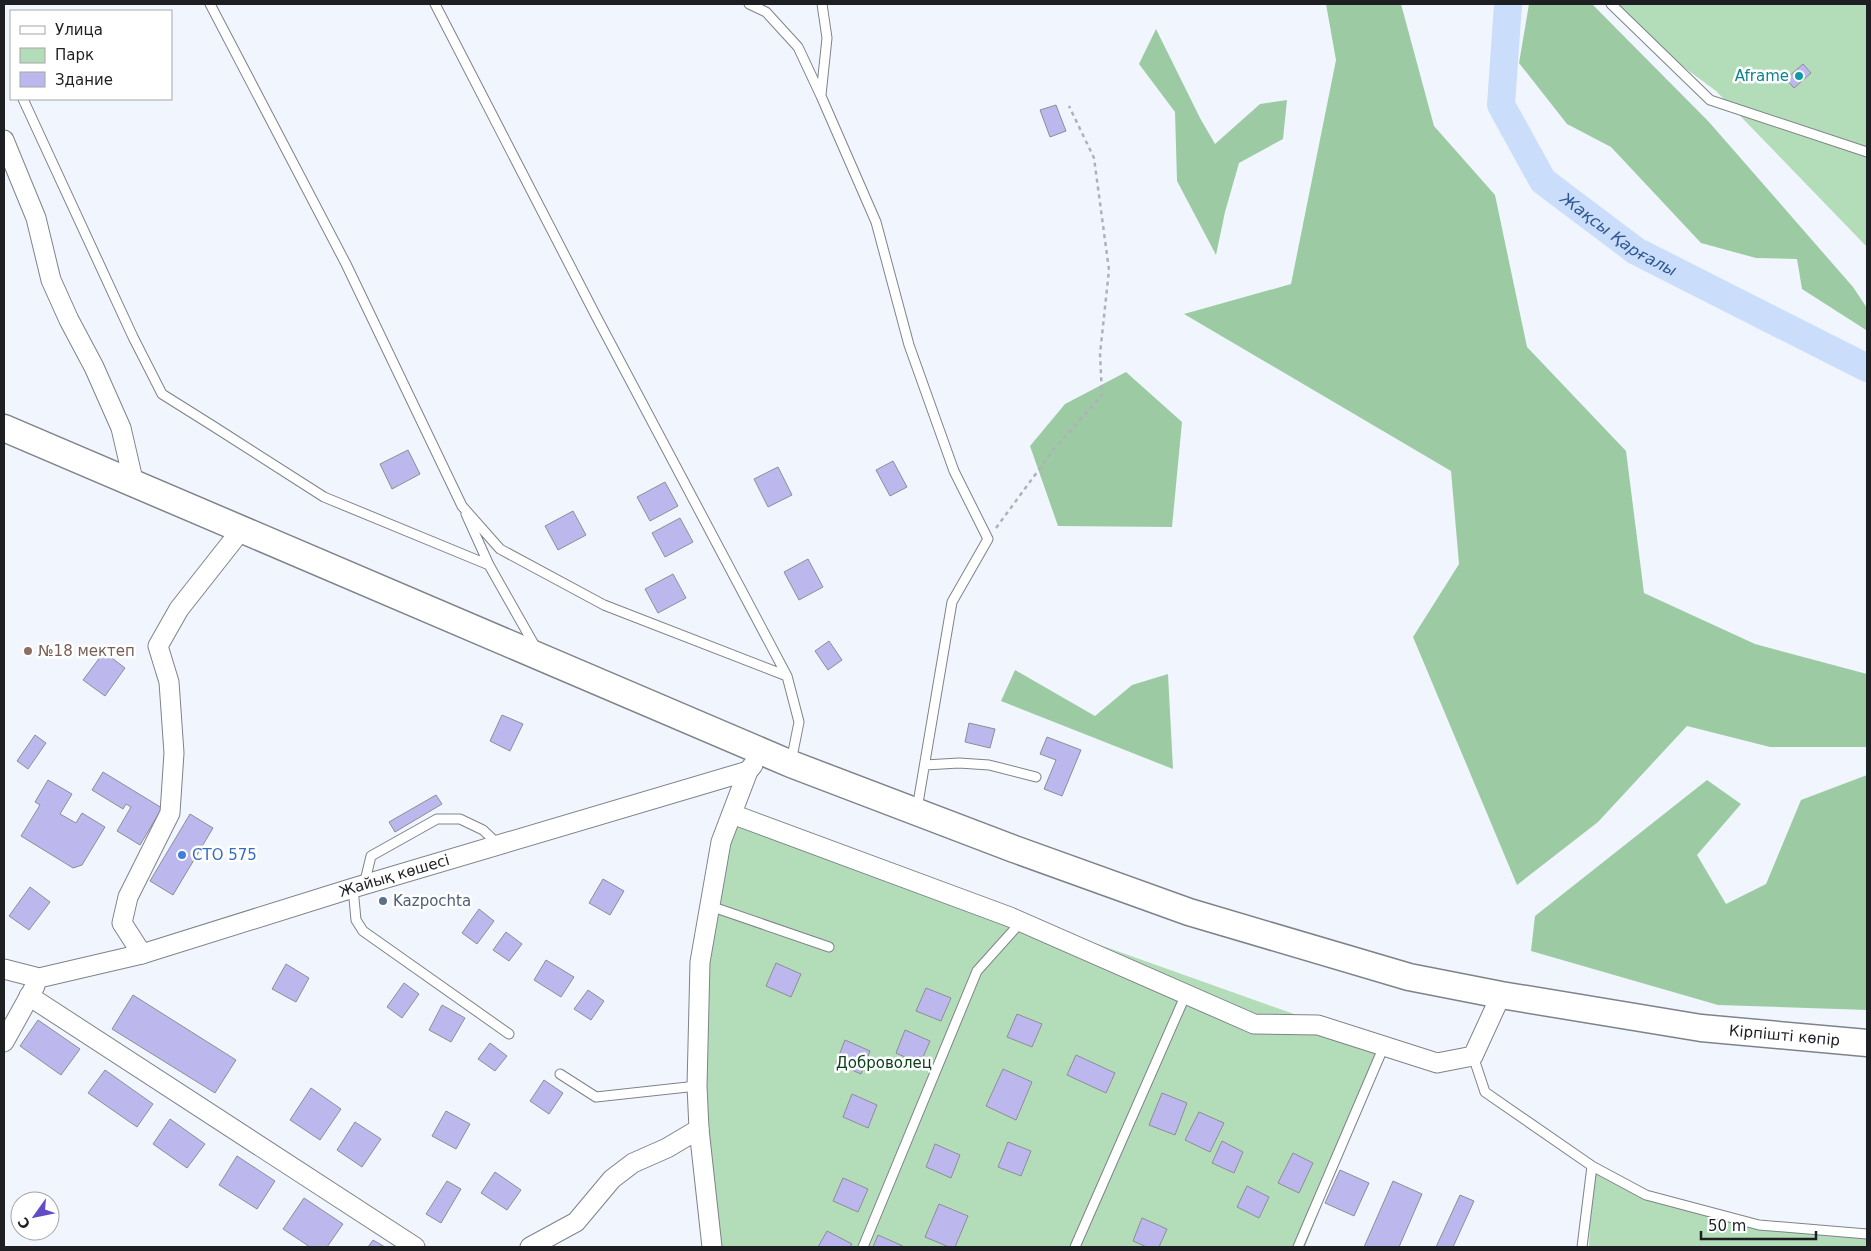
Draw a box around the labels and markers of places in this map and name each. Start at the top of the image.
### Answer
place label: Aframe [1735,67,1789,85]
marker: Aframe [1793,70,1805,82]
place label: №18 мектеп [38,642,135,660]
marker: №18 мектеп [22,645,34,657]
place label: СТО 575 [192,846,257,864]
marker: СТО 575 [176,849,188,861]
place label: Kazpochta [393,892,471,910]
marker: Kazpochta [377,895,389,907]

